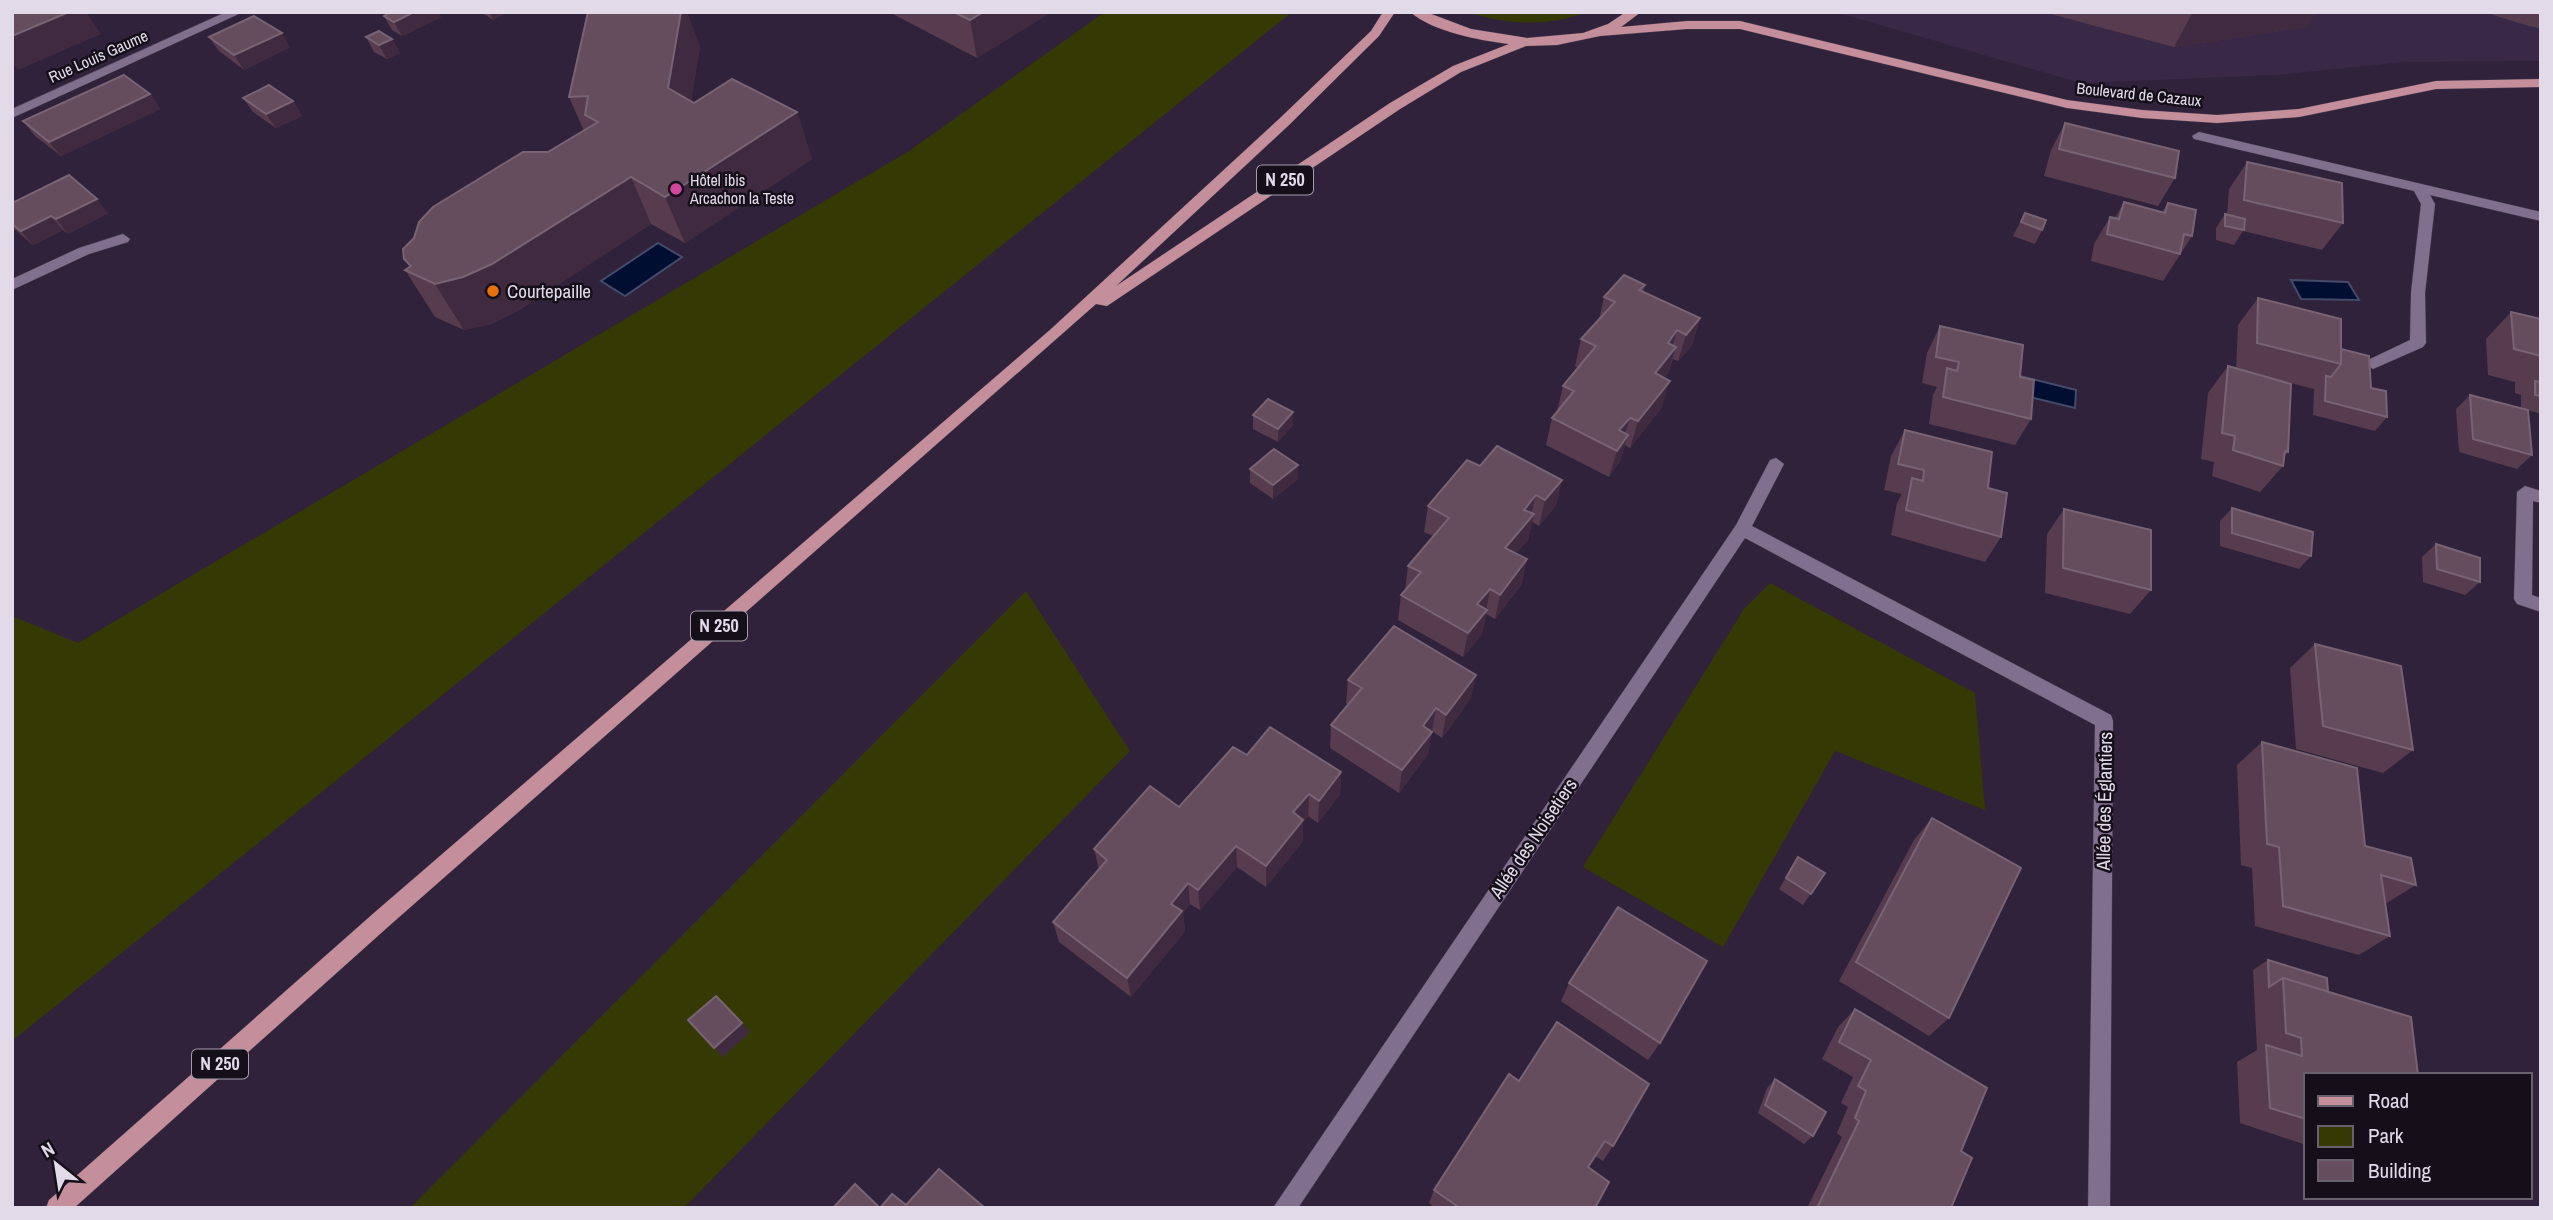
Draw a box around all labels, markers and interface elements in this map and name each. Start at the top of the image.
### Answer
street label: Rue Louis Gaume [45,24,151,88]
street label: Boulevard de Cazaux [2075,77,2203,112]
road number: N 250 [1257,166,1313,195]
place label: Hôtel ibis Arcachon la Teste [689,169,794,209]
marker: Hôtel ibis Arcachon la Teste [668,181,684,197]
place label: Courtepaille [507,278,591,304]
marker: Courtepaille [485,283,501,299]
road number: N 250 [691,612,747,640]
street label: Allée des Églantiers [2090,731,2118,872]
street label: Allée des Noisetiers [1483,773,1583,904]
road number: N 250 [192,1050,248,1078]
legend [2304,1073,2532,1199]
text: Road [2368,1086,2409,1115]
text: Park [2368,1121,2404,1150]
north arrow [21,1129,91,1199]
text: N [36,1135,59,1163]
text: Building [2368,1156,2432,1185]

